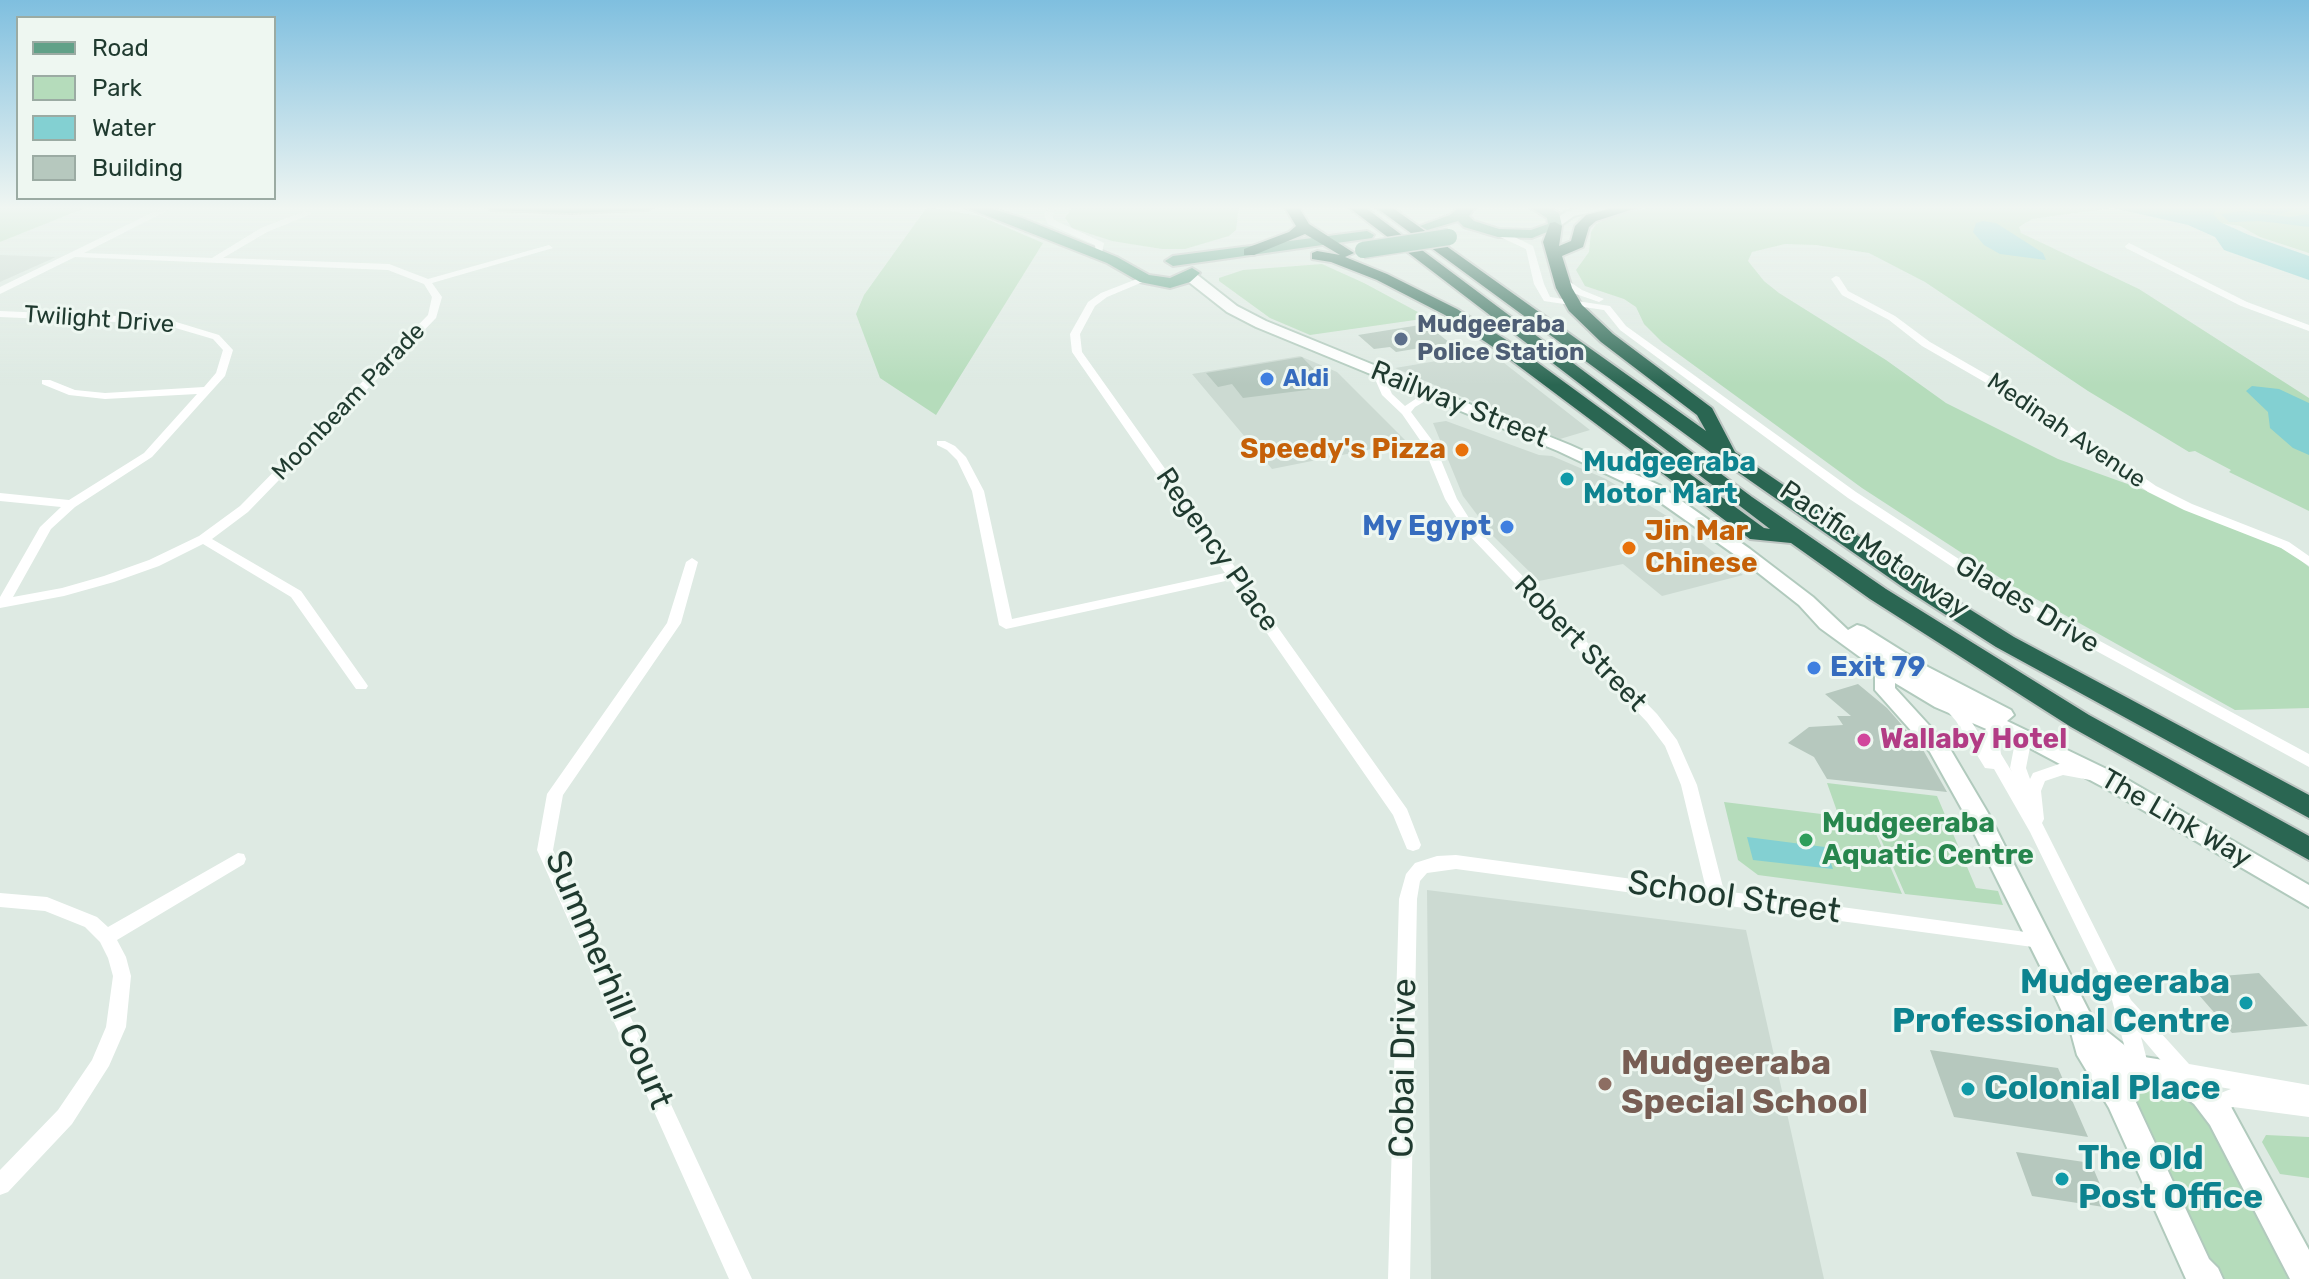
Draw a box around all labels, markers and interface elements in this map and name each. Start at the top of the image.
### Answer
legend [16,16,276,200]
text: Road [92,34,149,62]
text: Park [92,74,142,102]
text: Water [92,114,156,142]
text: Building [92,154,183,182]
street label: Twilight Drive [23,300,175,340]
place label: Mudgeeraba Police Station [1417,311,1584,367]
street label: Moonbeam Parade [267,317,431,487]
marker: Mudgeeraba Police Station [1392,330,1410,348]
street label: Railway Street [1366,354,1552,456]
place label: Aldi [1283,365,1329,393]
street label: Medinah Avenue [1981,367,2151,495]
marker: Aldi [1258,370,1276,388]
place label: Speedy's Pizza [1240,433,1446,467]
marker: Speedy's Pizza [1453,441,1471,459]
place label: Mudgeeraba Motor Mart [1583,446,1756,512]
street label: Regency Place [1148,462,1286,638]
marker: Mudgeeraba Motor Mart [1558,470,1576,488]
street label: Pacific Motorway [1773,474,1975,626]
place label: My Egypt [1362,510,1491,544]
place label: Jin Mar Chinese [1645,515,1758,581]
marker: My Egypt [1498,518,1516,536]
marker: Jin Mar Chinese [1620,539,1638,557]
street label: Glades Drive [1949,549,2105,661]
street label: Robert Street [1507,569,1653,719]
place label: Exit 79 [1830,651,1925,685]
marker: Exit 79 [1805,659,1823,677]
place label: Wallaby Hotel [1880,723,2067,757]
marker: Wallaby Hotel [1855,731,1873,749]
street label: The Link Way [2095,762,2257,876]
place label: Mudgeeraba Aquatic Centre [1822,807,2034,873]
marker: Mudgeeraba Aquatic Centre [1797,831,1815,849]
street label: Summerhill Court [535,845,681,1115]
street label: School Street [1625,863,1843,933]
place label: Mudgeeraba Professional Centre [1892,963,2230,1042]
street label: Cobai Drive [1382,978,1426,1158]
marker: Mudgeeraba Professional Centre [2237,994,2255,1012]
place label: Mudgeeraba Special School [1621,1044,1868,1124]
place label: Colonial Place [1984,1069,2221,1109]
marker: Mudgeeraba Special School [1596,1075,1614,1093]
marker: Colonial Place [1959,1080,1977,1098]
place label: The Old Post Office [2078,1139,2263,1218]
marker: The Old Post Office [2053,1170,2071,1188]

